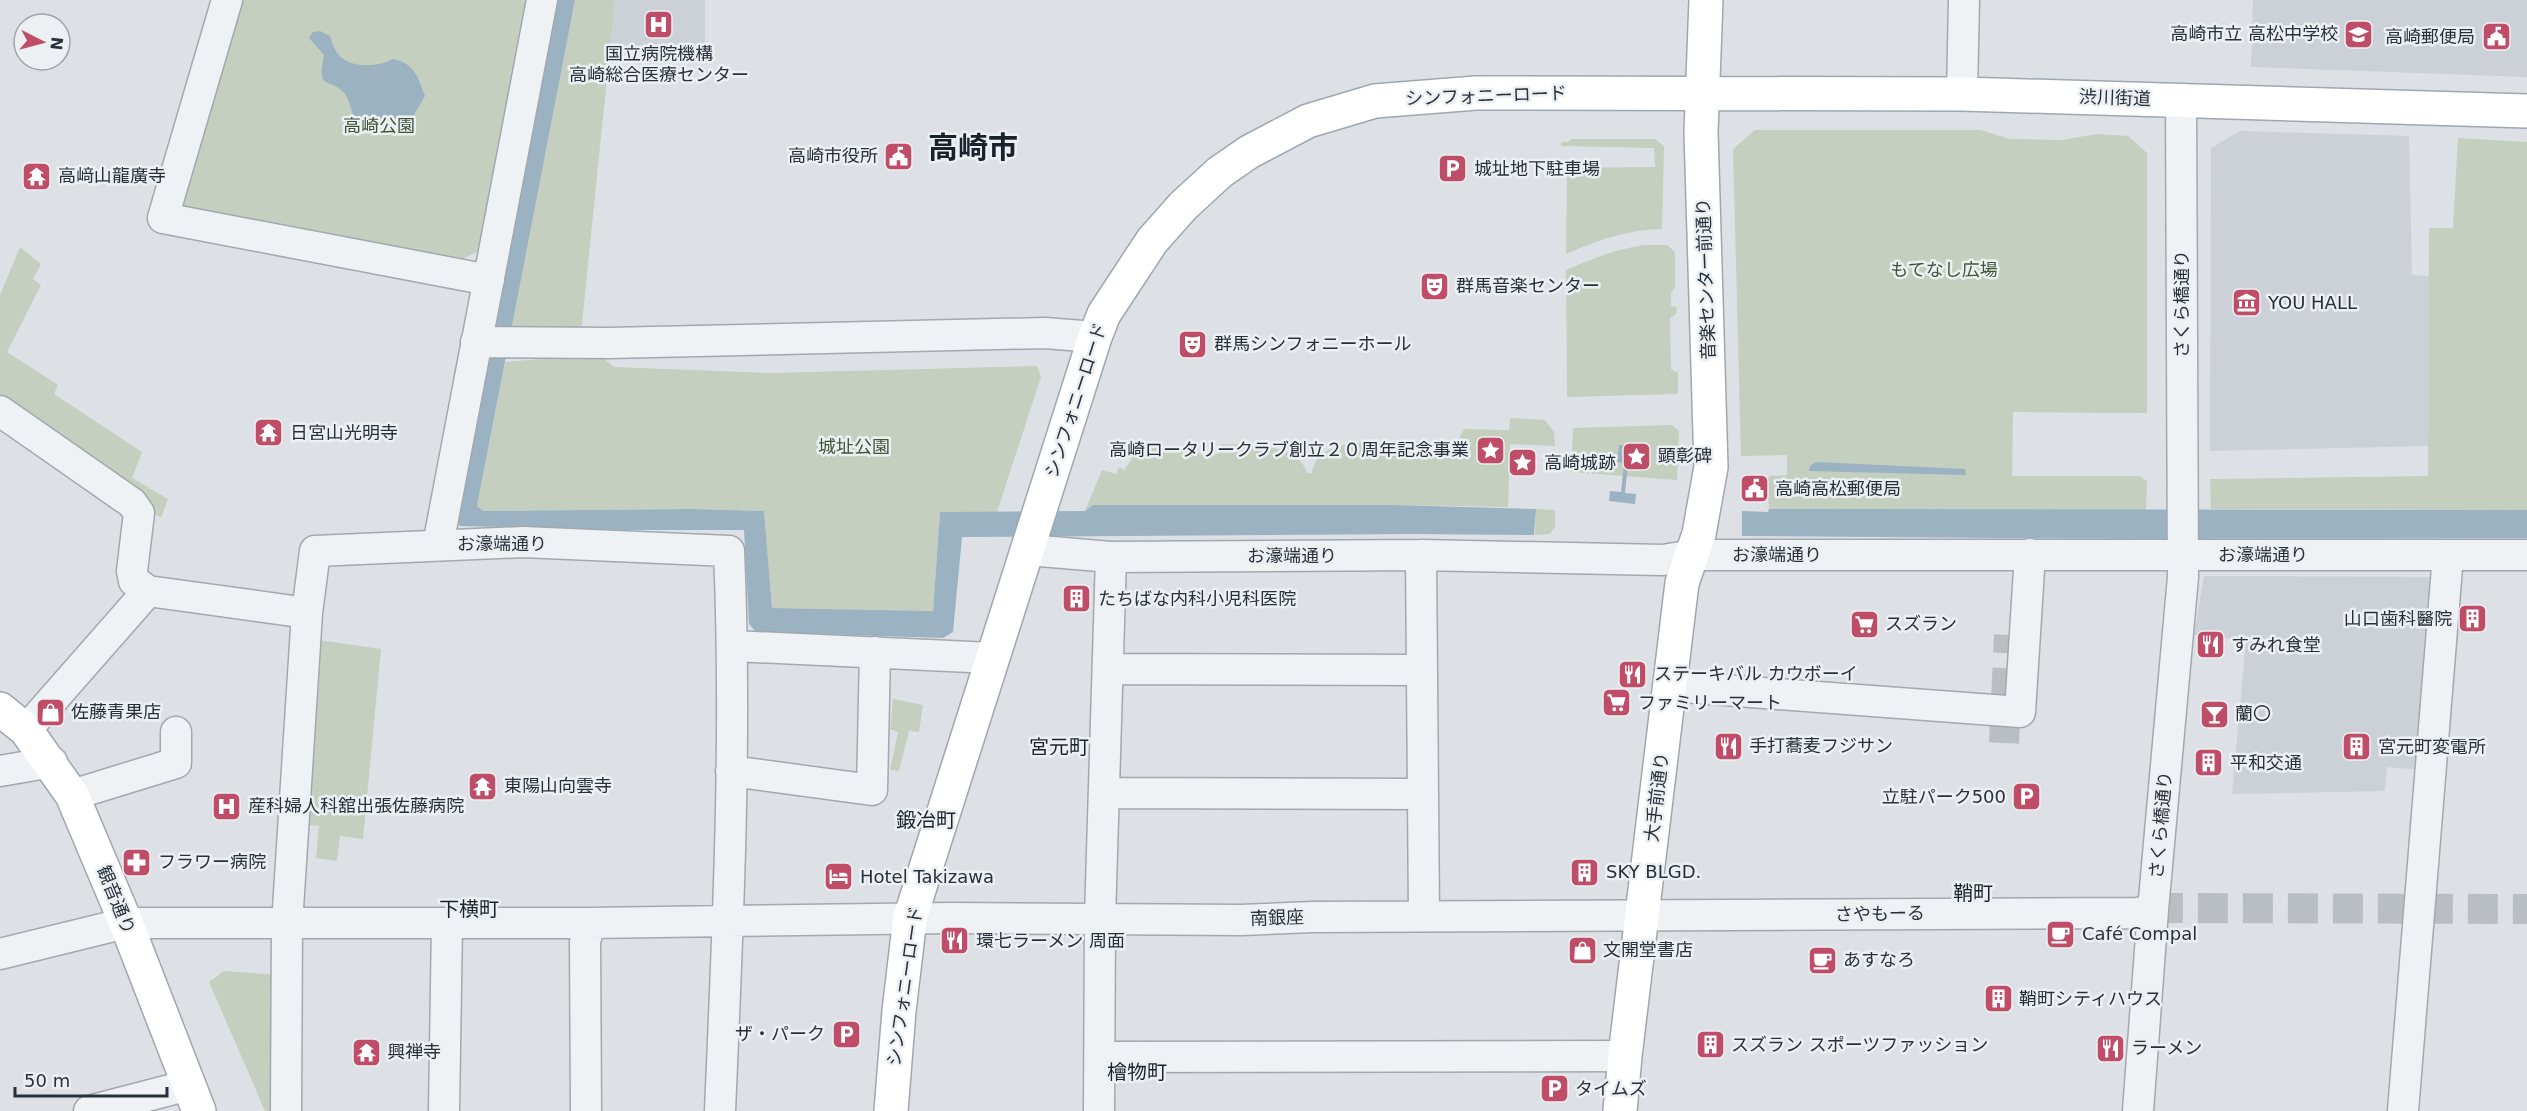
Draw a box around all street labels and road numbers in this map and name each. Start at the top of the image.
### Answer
street label: シンフォニーロード [1405,82,1567,109]
street label: 渋川街道 [2079,86,2151,109]
street label: 音楽センター前通り [1692,198,1719,360]
street label: さくら橋通り [2171,250,2192,358]
street label: シンフォニーロード [1041,320,1110,480]
street label: お濠端通り [457,533,547,554]
street label: お濠端通り [1732,544,1822,565]
street label: お濠端通り [2218,544,2308,565]
street label: お濠端通り [1247,545,1337,566]
street label: 大手前通り [1641,751,1672,843]
street label: さくら橋通り [2145,770,2176,880]
street label: 観音通り [93,863,140,937]
street label: さやもーる [1835,902,1925,925]
street label: シンフォニーロード [883,905,926,1067]
street label: 南銀座 [1250,906,1304,929]

